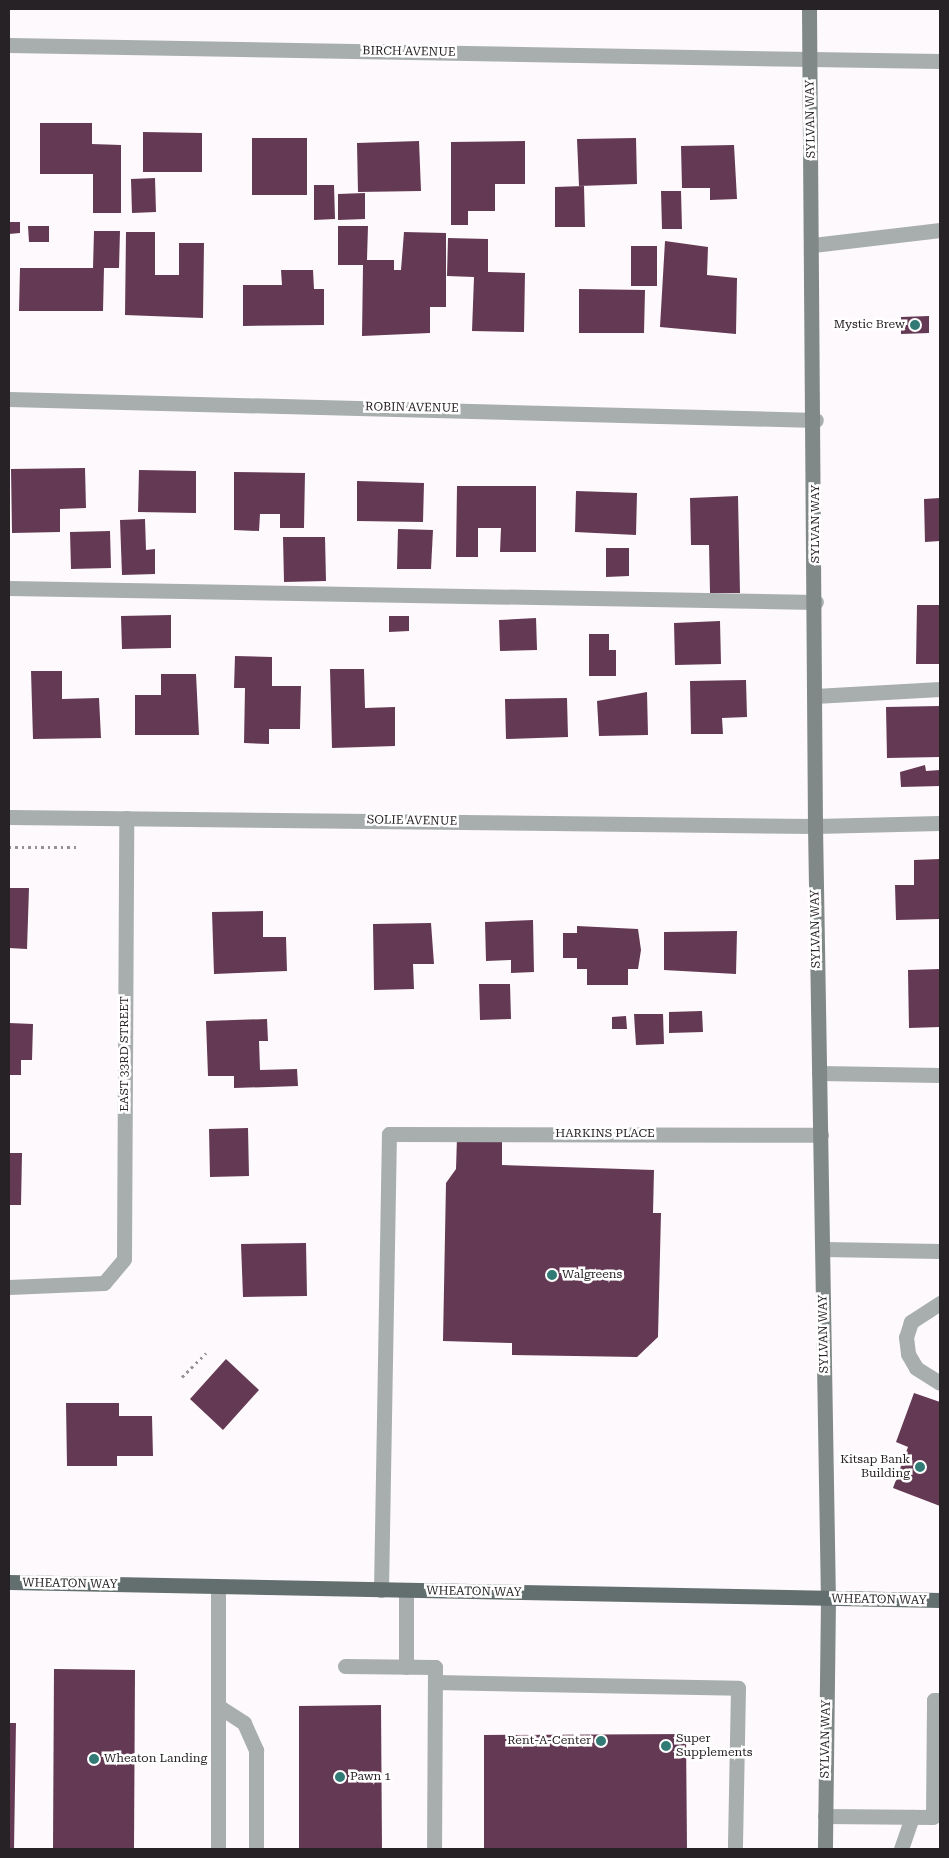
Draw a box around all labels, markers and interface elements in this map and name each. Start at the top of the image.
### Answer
street label: BIRCH AVENUE [362,44,456,60]
street label: SYLVAN WAY [803,80,819,158]
place label: Mystic Brew [834,318,905,332]
marker: Mystic Brew [909,319,921,331]
street label: ROBIN AVENUE [365,400,459,416]
street label: SYLVAN WAY [809,485,823,563]
street label: SOLIE AVENUE [367,813,457,829]
street label: SYLVAN WAY [808,890,824,968]
street label: EAST 33RD STREET [118,996,132,1112]
street label: HARKINS PLACE [555,1127,655,1141]
place label: Walgreens [562,1268,622,1282]
marker: Walgreens [546,1269,558,1281]
street label: SYLVAN WAY [816,1295,832,1373]
place label: Kitsap Bank Building [840,1453,910,1481]
marker: Kitsap Bank Building [914,1461,926,1473]
street label: WHEATON WAY [22,1576,118,1592]
street label: WHEATON WAY [426,1584,522,1600]
street label: WHEATON WAY [831,1592,927,1608]
street label: SYLVAN WAY [818,1700,834,1778]
place label: Super Supplements [676,1732,752,1760]
place label: Rent-A-Center [507,1734,591,1748]
marker: Rent-A-Center [595,1735,607,1747]
marker: Super Supplements [660,1740,672,1752]
place label: Wheaton Landing [104,1752,207,1766]
marker: Wheaton Landing [88,1753,100,1765]
place label: Pawn 1 [350,1770,391,1784]
marker: Pawn 1 [334,1771,346,1783]

